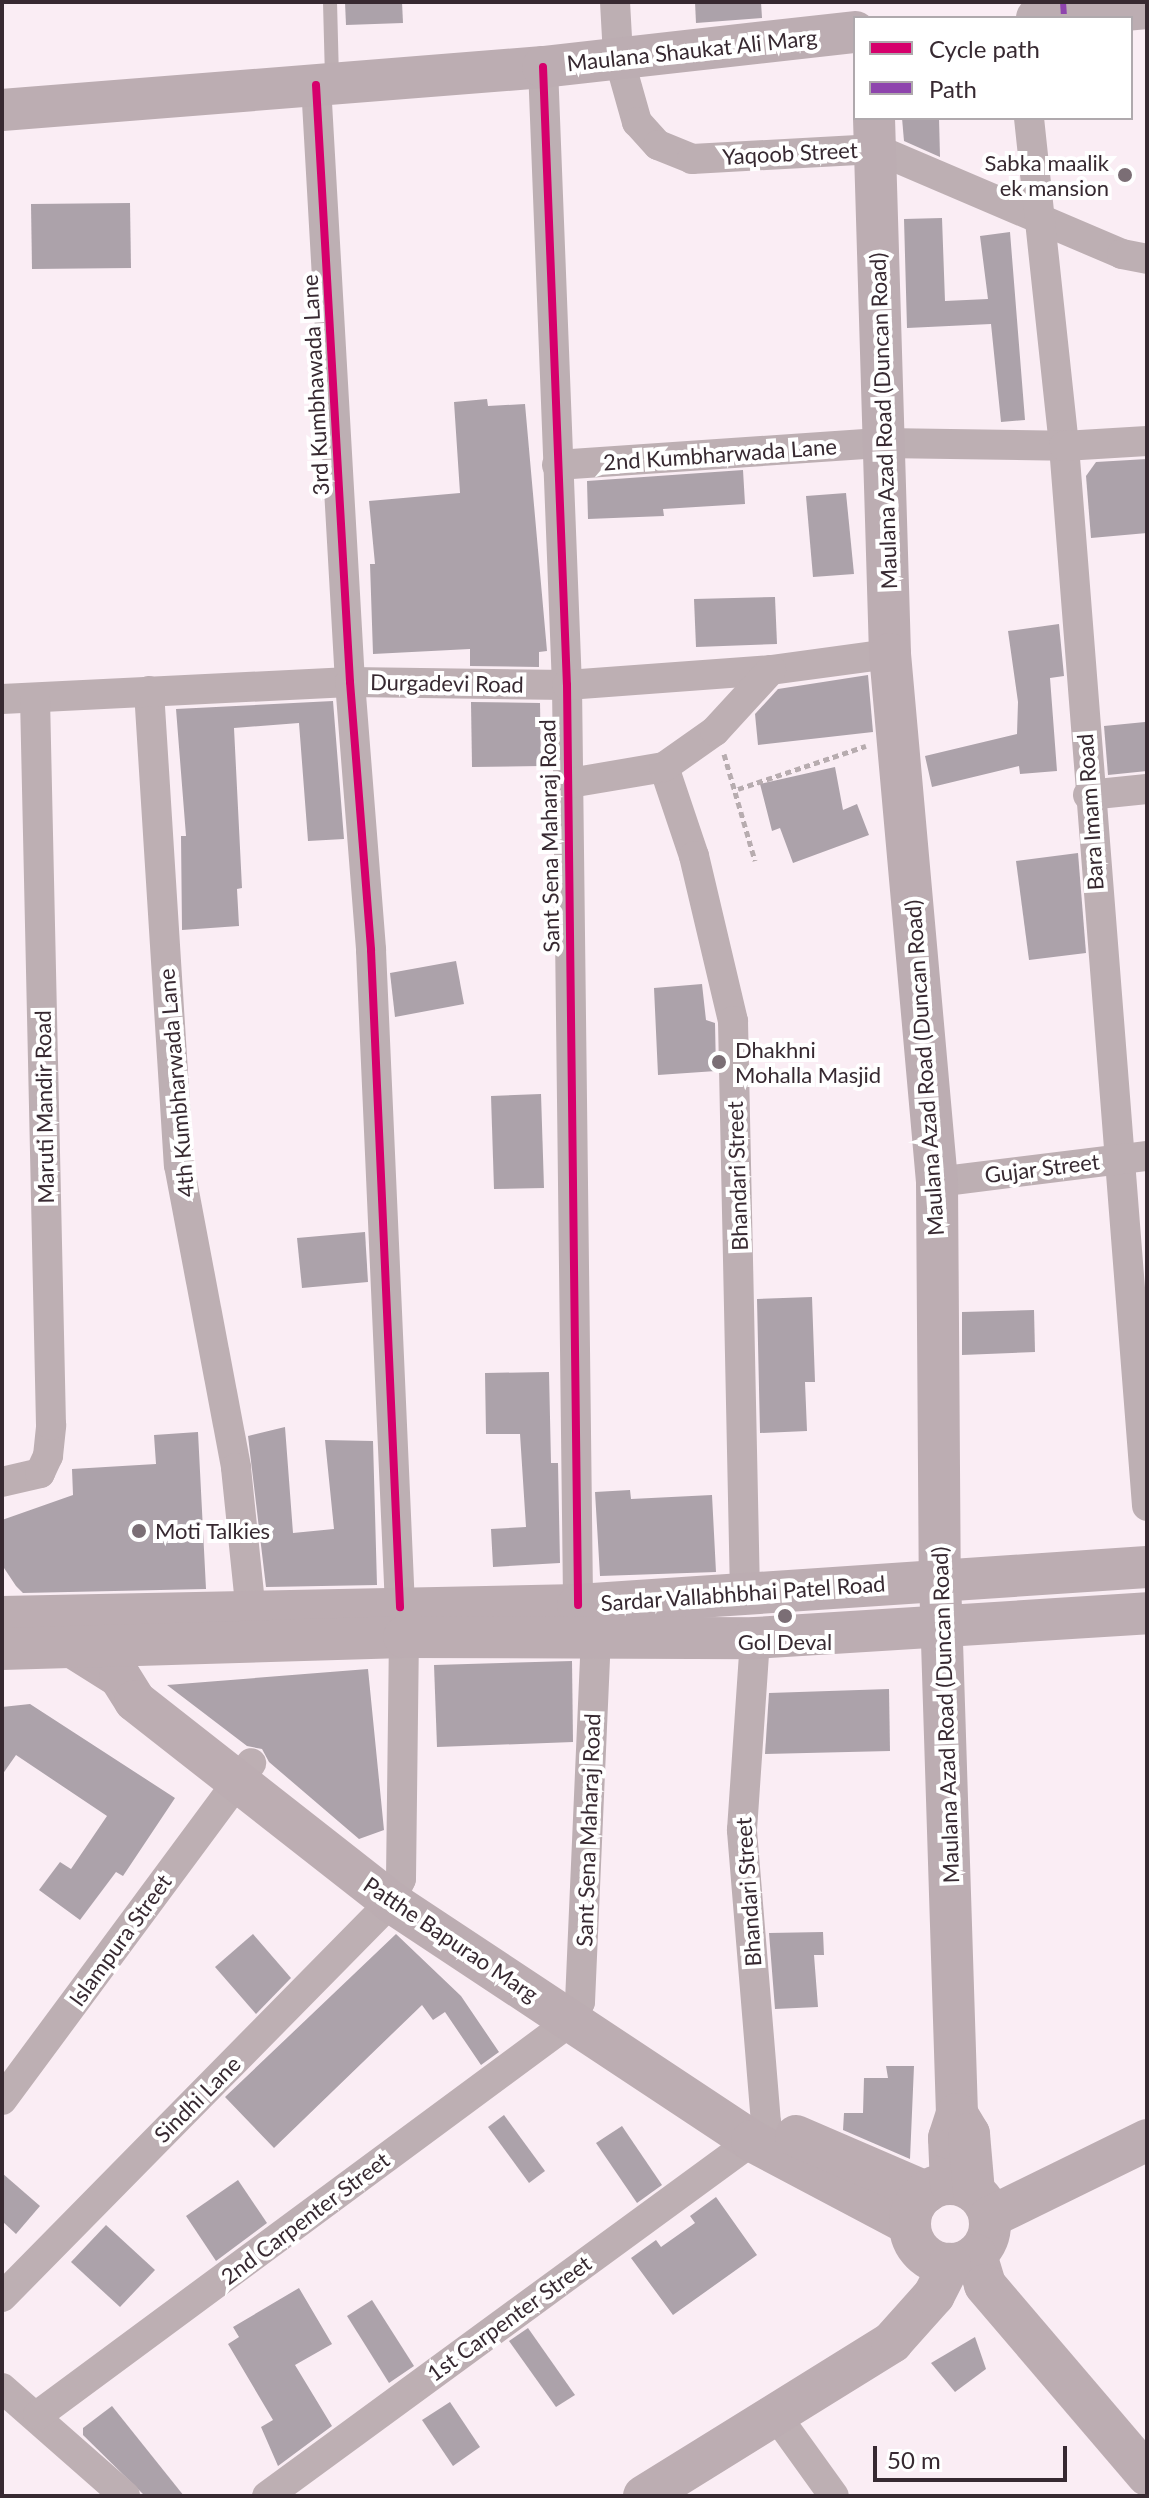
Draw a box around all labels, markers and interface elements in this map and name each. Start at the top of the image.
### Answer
legend [853,16,1133,120]
street label: Maulana Shaukat Ali Marg [565,24,819,76]
text: Cycle path [929,34,1040,63]
text: Path [929,74,977,103]
street label: Yaqoob Street [722,136,858,170]
place label: Sabka maalik ek mansion [985,149,1109,200]
marker: Sabka maalik ek mansion [1116,166,1134,184]
street label: Maulana Azad Road (Duncan Road) [864,252,902,590]
street label: 3rd Kumbhawada Lane [296,274,334,496]
street label: 2nd Kumbharwada Lane [602,433,838,475]
street label: Durgadevi Road [370,668,524,698]
street label: Sant Sena Maharaj Road [534,719,564,953]
street label: Bara Imam Road [1071,733,1109,891]
street label: Maulana Azad Road (Duncan Road) [899,899,949,1237]
street label: 4th Kumbharwada Lane [153,968,199,1198]
street label: Maruti Mandir Road [29,1010,59,1204]
place label: Dhakhni Mohalla Masjid [735,1036,881,1088]
marker: Dhakhni Mohalla Masjid [710,1053,728,1071]
street label: Bhandari Street [721,1101,753,1251]
street label: Gujar Street [983,1148,1101,1188]
place label: Moti Talkies [155,1518,271,1544]
marker: Moti Talkies [130,1522,148,1540]
street label: Maulana Azad Road (Duncan Road) [926,1546,964,1884]
street label: Sardar Vallabhbhai Patel Road [599,1570,887,1616]
marker: Gol Deval [776,1607,794,1625]
place label: Gol Deval [738,1629,832,1655]
street label: Sant Sena Maharaj Road [571,1713,605,1947]
street label: Bhandari Street [730,1816,766,1968]
street label: Islampura Street [63,1869,177,2011]
street label: Patthe Bapurao Marg [359,1871,543,2007]
street label: Sindhi Lane [148,2050,246,2148]
street label: 2nd Carpenter Street [216,2146,394,2290]
street label: 1st Carpenter Street [422,2250,596,2386]
scale bar [877,2430,1071,2480]
text: 50 m [887,2445,941,2474]

